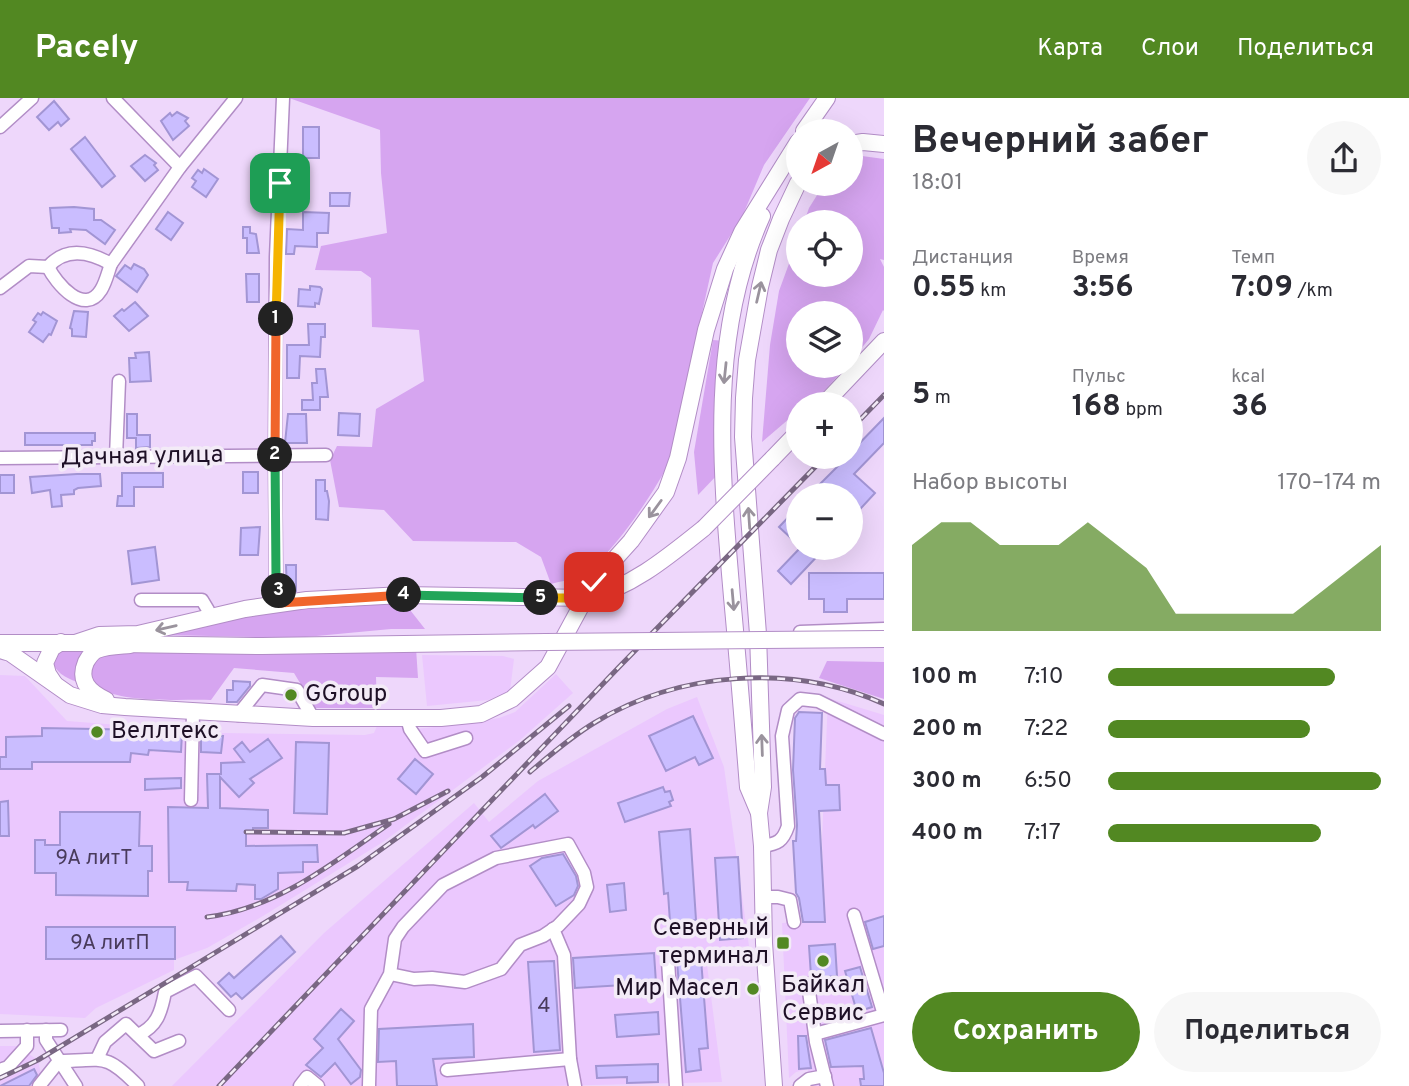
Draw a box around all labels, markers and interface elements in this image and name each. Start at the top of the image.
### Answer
text: Pacely [35,28,138,70]
text: Карта [1037,34,1103,64]
text: Слои [1141,34,1199,64]
text: Поделиться [1237,34,1374,64]
text: Вечерний забег [912,118,1209,167]
north arrow [786,119,863,196]
map controls [786,119,863,560]
button: share [1307,121,1381,195]
pin [250,153,310,213]
icon: arrive [261,164,299,202]
text: 18:01 [912,169,963,198]
button: locate [786,210,863,287]
text: Дистанция [912,246,1013,270]
text: Время [1072,246,1129,270]
text: Темп [1231,246,1275,270]
text: 0.55 [912,270,976,307]
text: 3:56 [1072,270,1134,307]
text: 7:09 [1231,270,1293,307]
text: km [976,279,1006,303]
text: /km [1293,279,1333,303]
one-way arrow [753,281,766,304]
button: layers [786,301,863,378]
pin: 1 [258,302,294,336]
text: 1 [272,306,279,330]
one-way arrow [718,361,731,384]
text: Пульс [1072,365,1126,389]
text: kcal [1231,365,1265,389]
text: 5 [912,377,930,414]
text: m [930,386,951,410]
text: 168 [1072,389,1121,426]
text: 36 [1231,389,1268,426]
button: + [786,392,863,469]
text: bpm [1121,398,1163,422]
pin: 2 [258,438,292,472]
street label: Дачная улица [60,441,224,473]
text: 2 [269,442,280,466]
text: Набор высоты [912,469,1068,498]
text: 170–174 m [1277,469,1381,498]
button: − [786,483,863,560]
one-way arrow [648,499,662,518]
one-way arrow [742,508,755,530]
pin [564,552,624,612]
icon: check [575,563,613,601]
pin: 3 [262,574,296,608]
text: 3 [273,578,284,602]
pin: 4 [386,578,422,612]
pin: 5 [524,580,558,616]
text: 4 [397,582,410,606]
text: 5 [535,585,546,609]
one-way arrow [726,588,739,611]
one-way arrow [155,622,178,635]
text: 100 m [912,663,977,692]
text: 7:10 [1024,663,1064,692]
place label: GGroup [305,680,387,710]
marker: GGroup [283,687,299,703]
text: 200 m [912,715,982,744]
text: 7:22 [1024,715,1068,744]
place label: Веллтекс [111,717,219,747]
marker: Веллтекс [89,724,105,740]
one-way arrow [755,734,768,757]
text: 300 m [912,767,982,796]
text: 6:50 [1024,767,1072,796]
text: 400 m [912,819,983,848]
text: 7:17 [1024,819,1061,848]
house number: 9А литТ [55,845,133,872]
place label: Северный терминал [653,914,769,972]
house number: 9А литП [70,930,150,957]
marker: Северный терминал [775,935,791,951]
marker: Байкал Сервис [815,953,831,969]
place label: Байкал Сервис [781,971,865,1029]
place label: Мир Масел [615,974,739,1004]
marker: Мир Масел [745,981,761,997]
button: Сохранить [912,992,1140,1072]
button: Поделиться [1154,992,1381,1072]
house number: 4 [537,993,551,1020]

